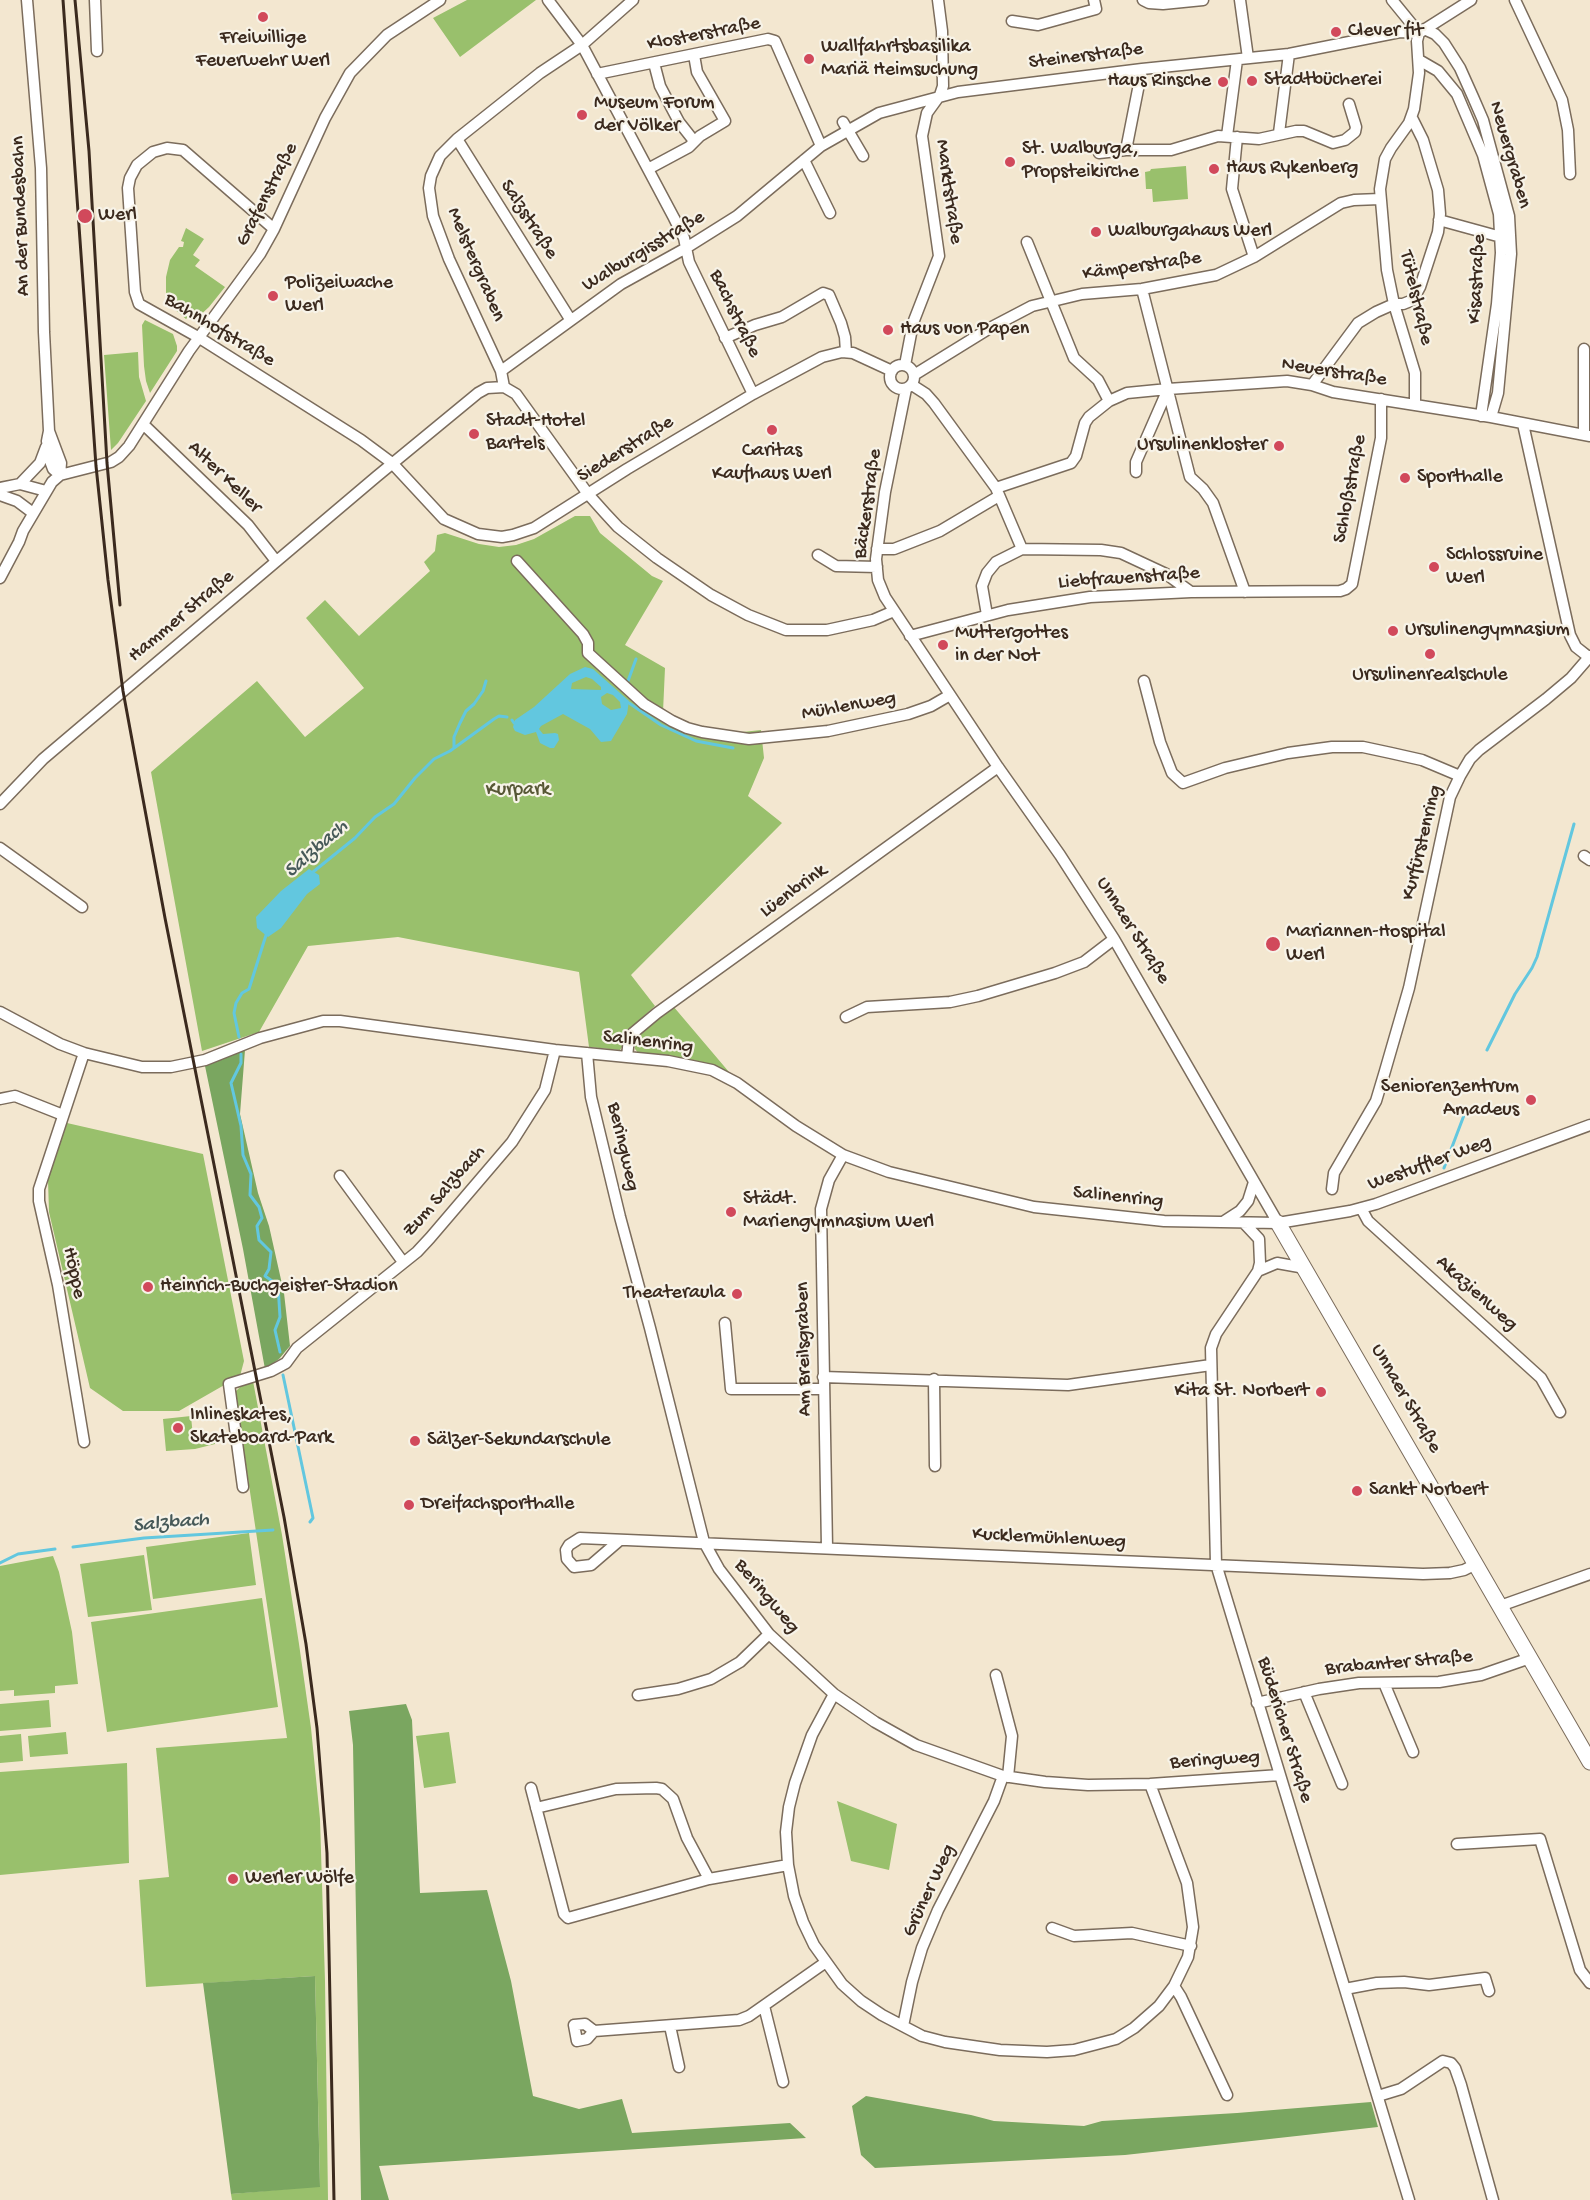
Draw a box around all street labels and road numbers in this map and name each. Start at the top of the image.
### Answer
street label: Klosterstraße [645,12,763,58]
street label: Steinerstraße [1027,38,1145,76]
street label: Neuergraben [1482,99,1536,211]
street label: An der Bundesbahn [7,135,37,297]
street label: Marktstraße [929,138,967,246]
street label: Grafenstraße [232,139,304,251]
street label: Salzstraße [493,176,563,264]
street label: Melstergraben [440,204,510,326]
street label: Walburgisstraße [578,206,710,298]
street label: Kisastraße [1464,233,1492,325]
street label: Kämperstraße [1081,247,1203,287]
street label: Tütelstraße [1392,248,1438,348]
street label: Bachstraße [702,266,766,362]
street label: Bahnhofstraße [159,289,279,373]
street label: Neuerstraße [1280,353,1388,393]
street label: Siederstraße [573,411,679,489]
street label: Schloßstraße [1329,433,1373,545]
street label: Alter Keller [182,437,266,519]
street label: Bäckerstraße [849,448,889,560]
street label: Liebfrauenstraße [1057,562,1201,596]
street label: Hammer Straße [124,566,240,668]
street label: Mühlenweg [800,687,898,727]
street label: Kurfürstenring [1397,783,1449,903]
street label: Lüenbrink [756,860,832,924]
street label: Unnaer Straße [1090,873,1174,989]
street label: Salinenring [602,1026,694,1060]
street label: Beringweg [600,1100,644,1194]
street label: Westuffler Weg [1365,1131,1495,1197]
street label: Zum Salzbach [399,1141,491,1243]
street label: Salinenring [1072,1181,1164,1215]
street label: Höppe [56,1245,90,1301]
street label: Akazienweg [1430,1251,1522,1337]
street label: Am Breilsgraben [792,1282,818,1416]
street label: Unnaer Straße [1364,1340,1446,1458]
street label: Kucklermühlenweg [972,1523,1126,1555]
street label: Beringweg [728,1555,804,1639]
street label: Brabanter Straße [1324,1646,1474,1682]
street label: Büdericher Straße [1250,1654,1318,1806]
street label: Beringweg [1169,1746,1261,1776]
street label: Grüner Weg [898,1841,962,1941]

